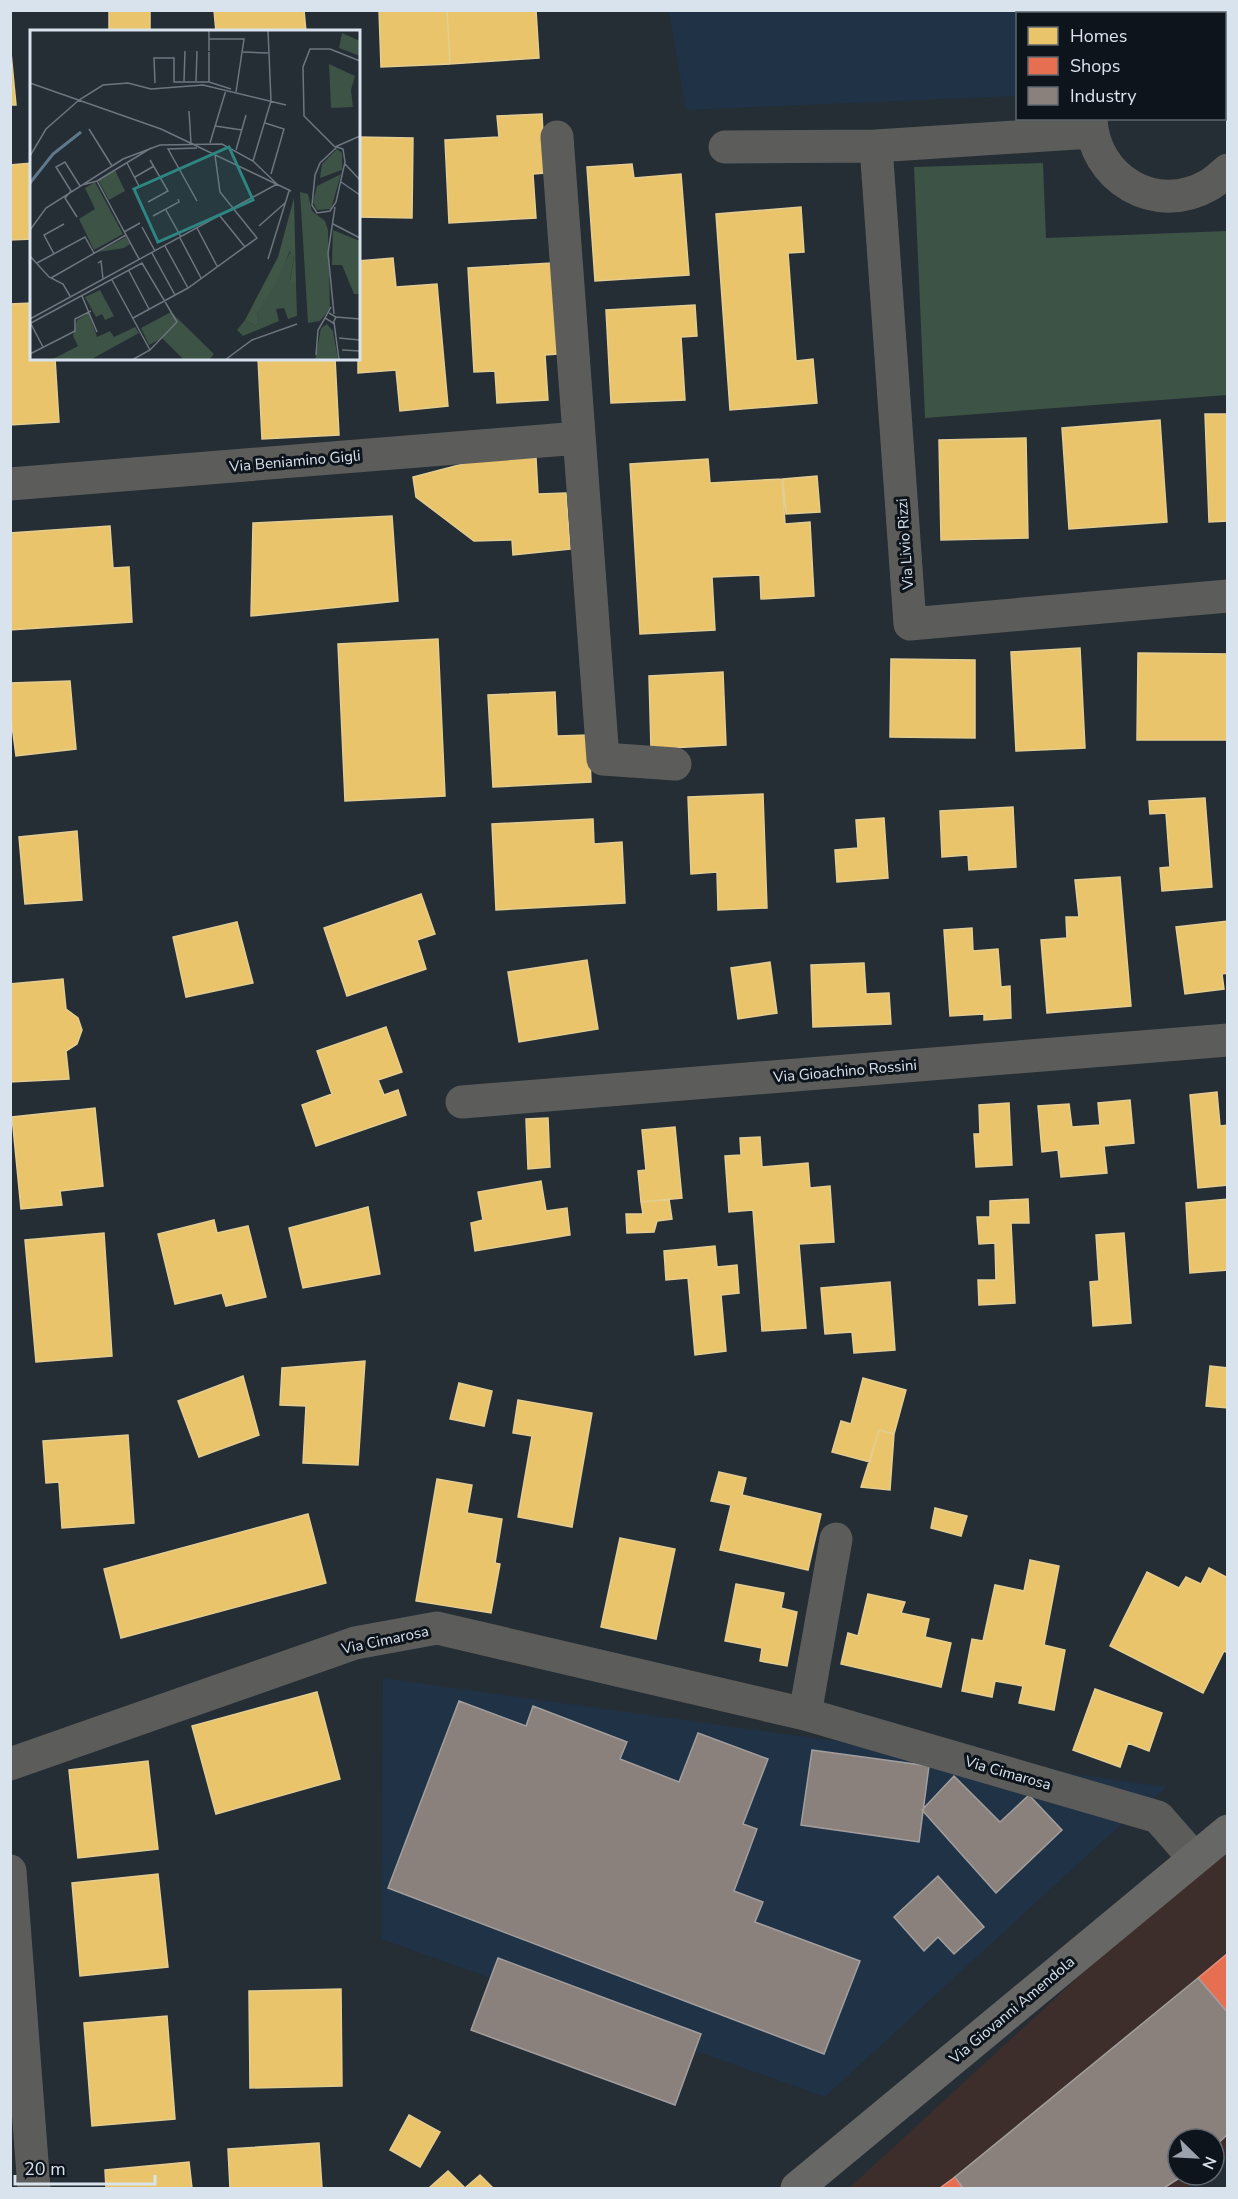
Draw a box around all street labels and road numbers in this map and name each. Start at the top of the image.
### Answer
street label: Via Beniamino Gigli [227,445,362,477]
street label: Via Livio Rizzi [892,498,918,591]
street label: Via Gioachino Rossini [771,1055,918,1087]
street label: Via Cimarosa [339,1621,430,1659]
street label: Via Cimarosa [962,1751,1053,1795]
street label: Via Giovanni Amendola [944,1952,1079,2069]

